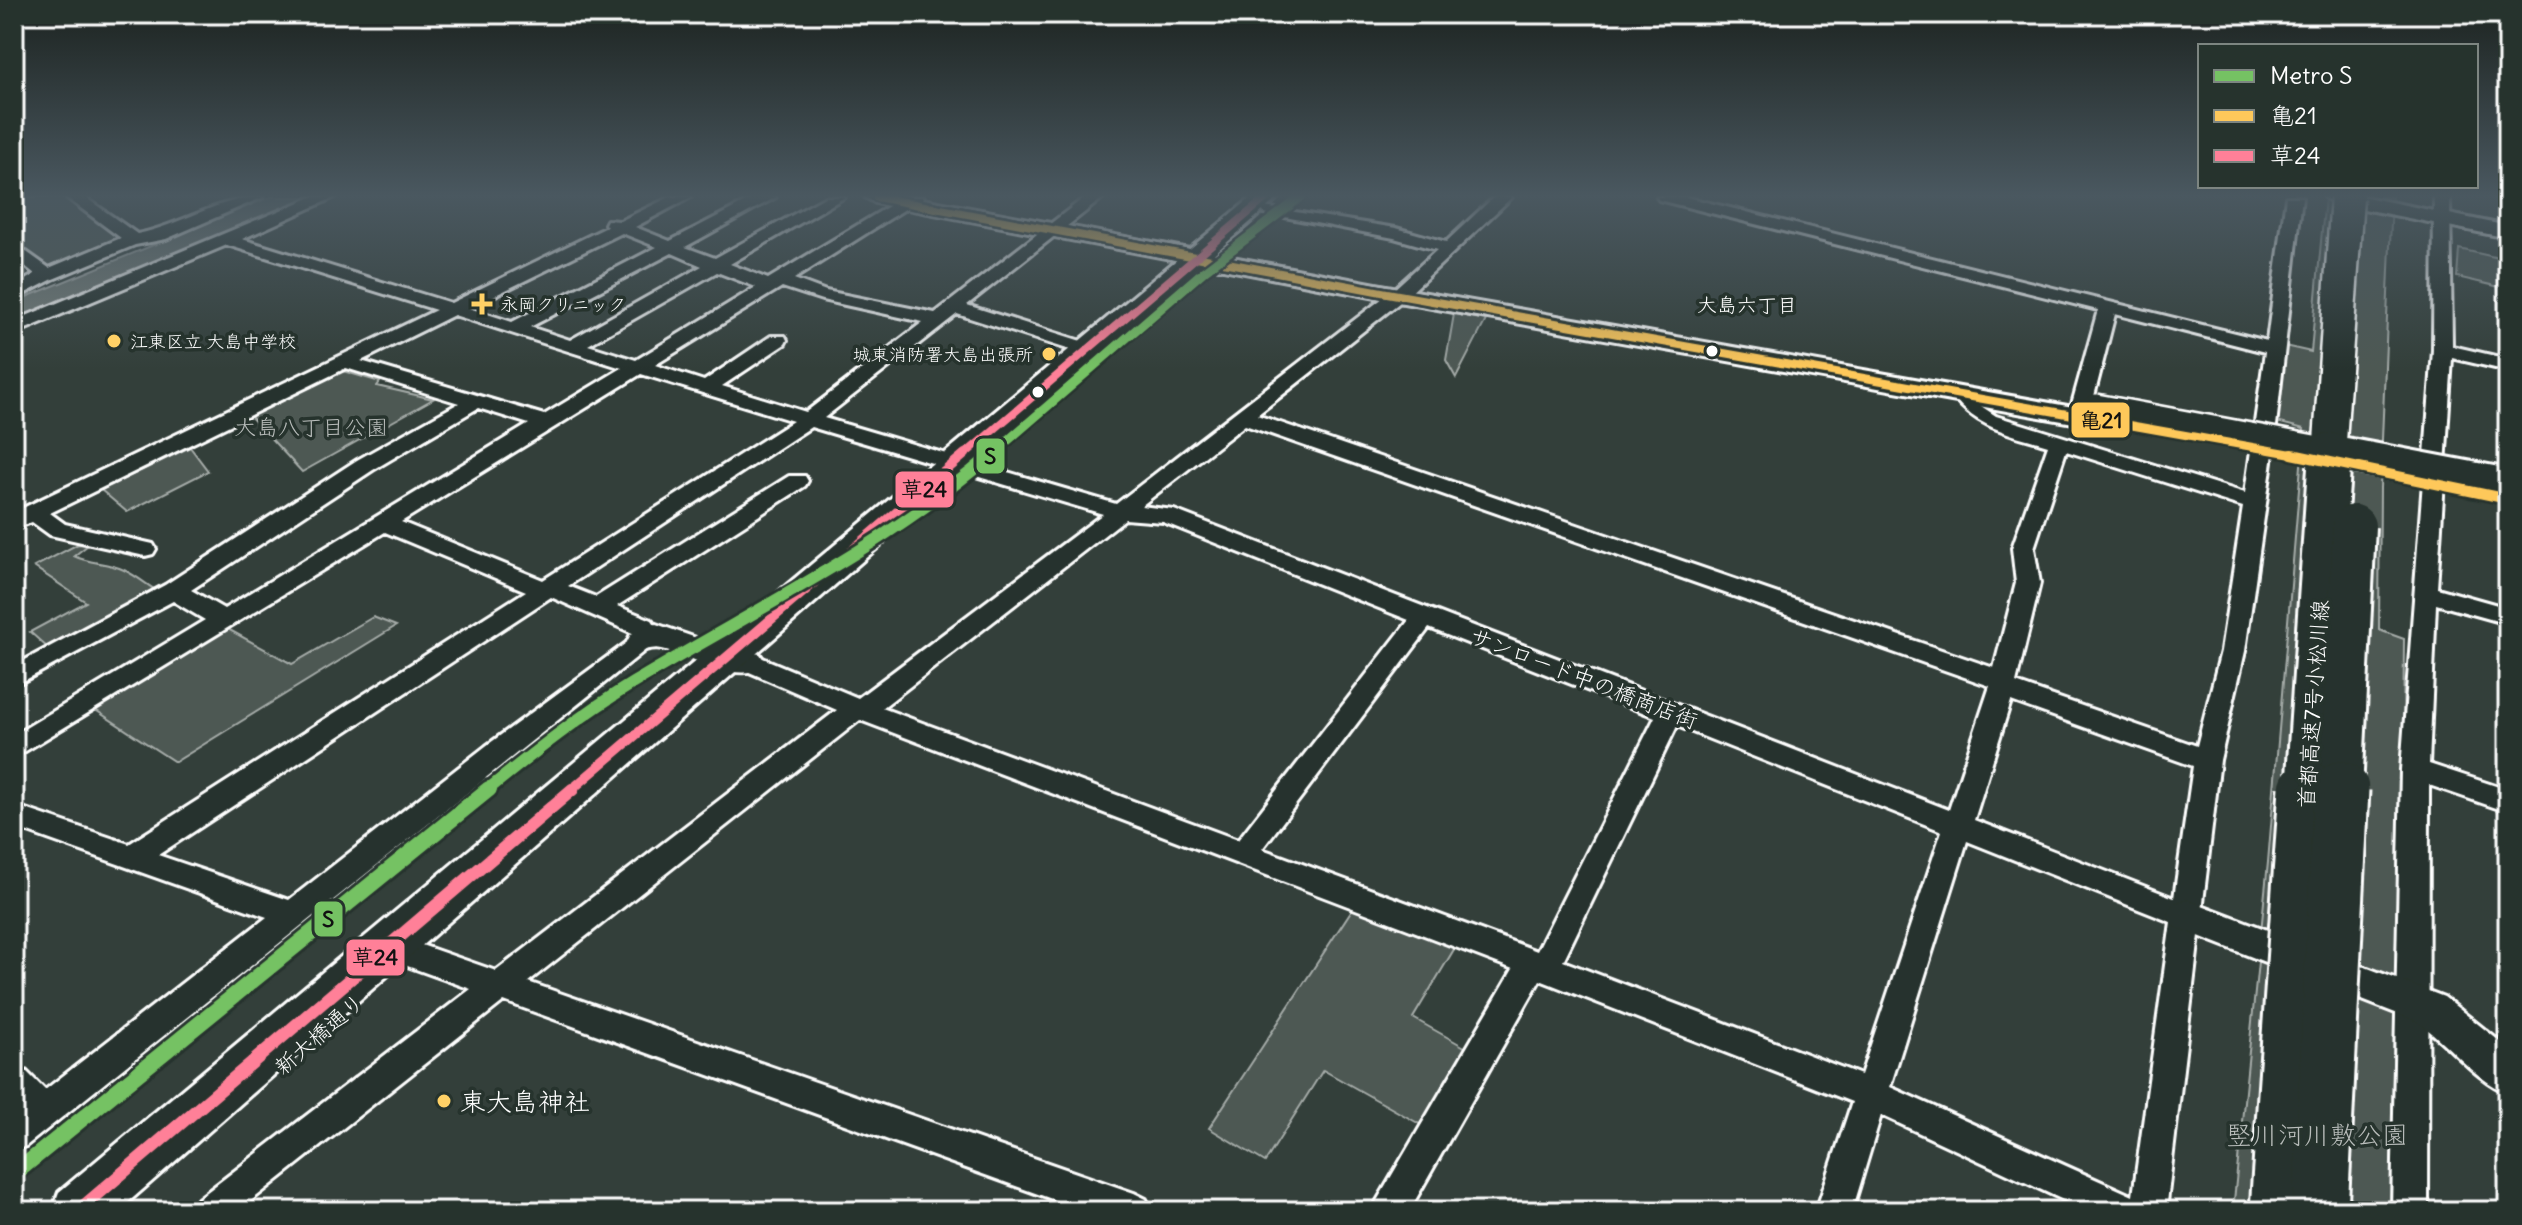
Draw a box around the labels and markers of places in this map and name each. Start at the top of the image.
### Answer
marker: 永岡クリニック [471,293,493,315]
place label: 永岡クリニック [500,293,626,316]
place label: 江東区立 大島中学校 [130,330,296,353]
marker: 江東区立 大島中学校 [105,332,123,350]
place label: 城東消防署大島出張所 [853,343,1033,366]
unlabelled marker [1704,343,1720,359]
marker: 城東消防署大島出張所 [1040,345,1058,363]
unlabelled marker [1030,384,1046,400]
place label: 東大島神社 [460,1085,590,1118]
marker: 東大島神社 [435,1092,453,1110]

